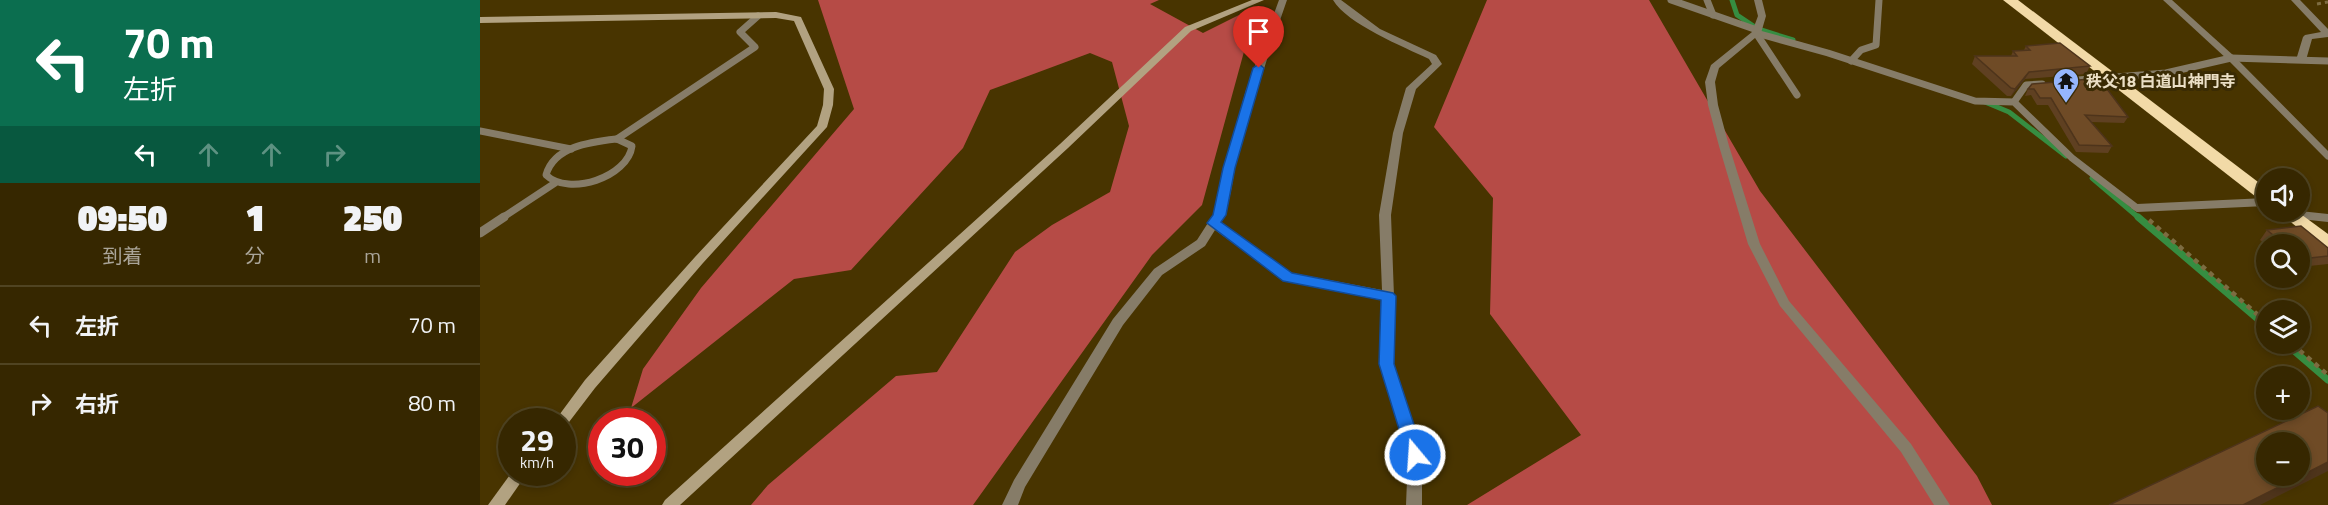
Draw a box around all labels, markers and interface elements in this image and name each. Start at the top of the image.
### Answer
pin [1233,6,1284,68]
text: 70 m [123,10,215,74]
icon: arrive [1242,15,1275,48]
icon: left [24,24,102,102]
temple icon: 秩父18 白道山神門寺 [2051,66,2081,104]
text: 左折 [123,68,177,109]
place label: 秩父18 白道山神門寺 [2086,69,2235,93]
icon: left [129,138,162,171]
icon: ahead [192,138,225,171]
icon: ahead [255,138,288,171]
icon: right [318,138,351,171]
map controls [2256,168,2310,486]
button: sound [2256,168,2310,222]
text: 09:50 [78,190,167,245]
text: 1 [245,190,265,245]
text: 250 [343,190,402,245]
button: search [2256,234,2310,288]
text: 到着 [103,240,143,271]
text: 分 [245,240,265,271]
text: m [364,240,381,271]
button: layers [2256,300,2310,354]
text: 70 m [408,308,456,342]
icon: left [24,309,57,342]
text: 左折 [75,309,119,343]
button: + [2256,366,2310,420]
text: 80 m [408,386,456,420]
icon: right [24,387,57,420]
text: 右折 [75,387,119,421]
speed limit sign: 30 [588,408,666,486]
text: 29 [520,417,554,463]
position arrow [1383,423,1447,487]
button: − [2256,432,2310,486]
text: km/h [520,451,554,474]

